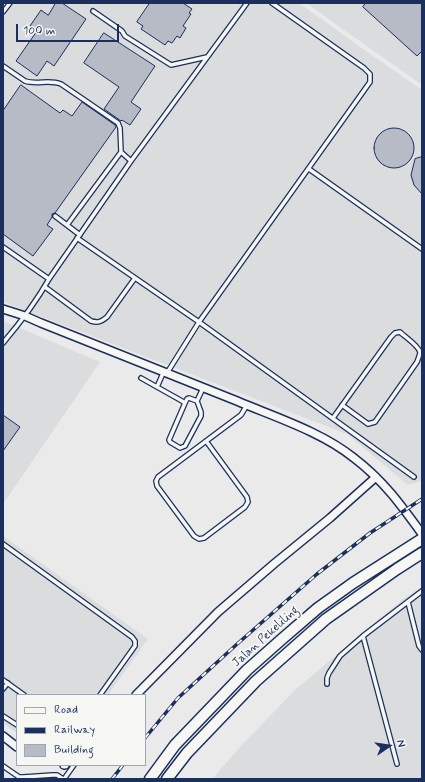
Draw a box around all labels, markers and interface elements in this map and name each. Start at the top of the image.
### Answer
scale bar [18,16,121,42]
text: 100 m [23,23,55,39]
street label: Jalan Pekeliling [230,603,302,671]
legend [16,694,146,766]
text: Road [54,702,78,718]
text: Railway [54,722,95,738]
north arrow [369,726,409,766]
text: N [393,738,408,748]
text: Building [54,742,94,758]

